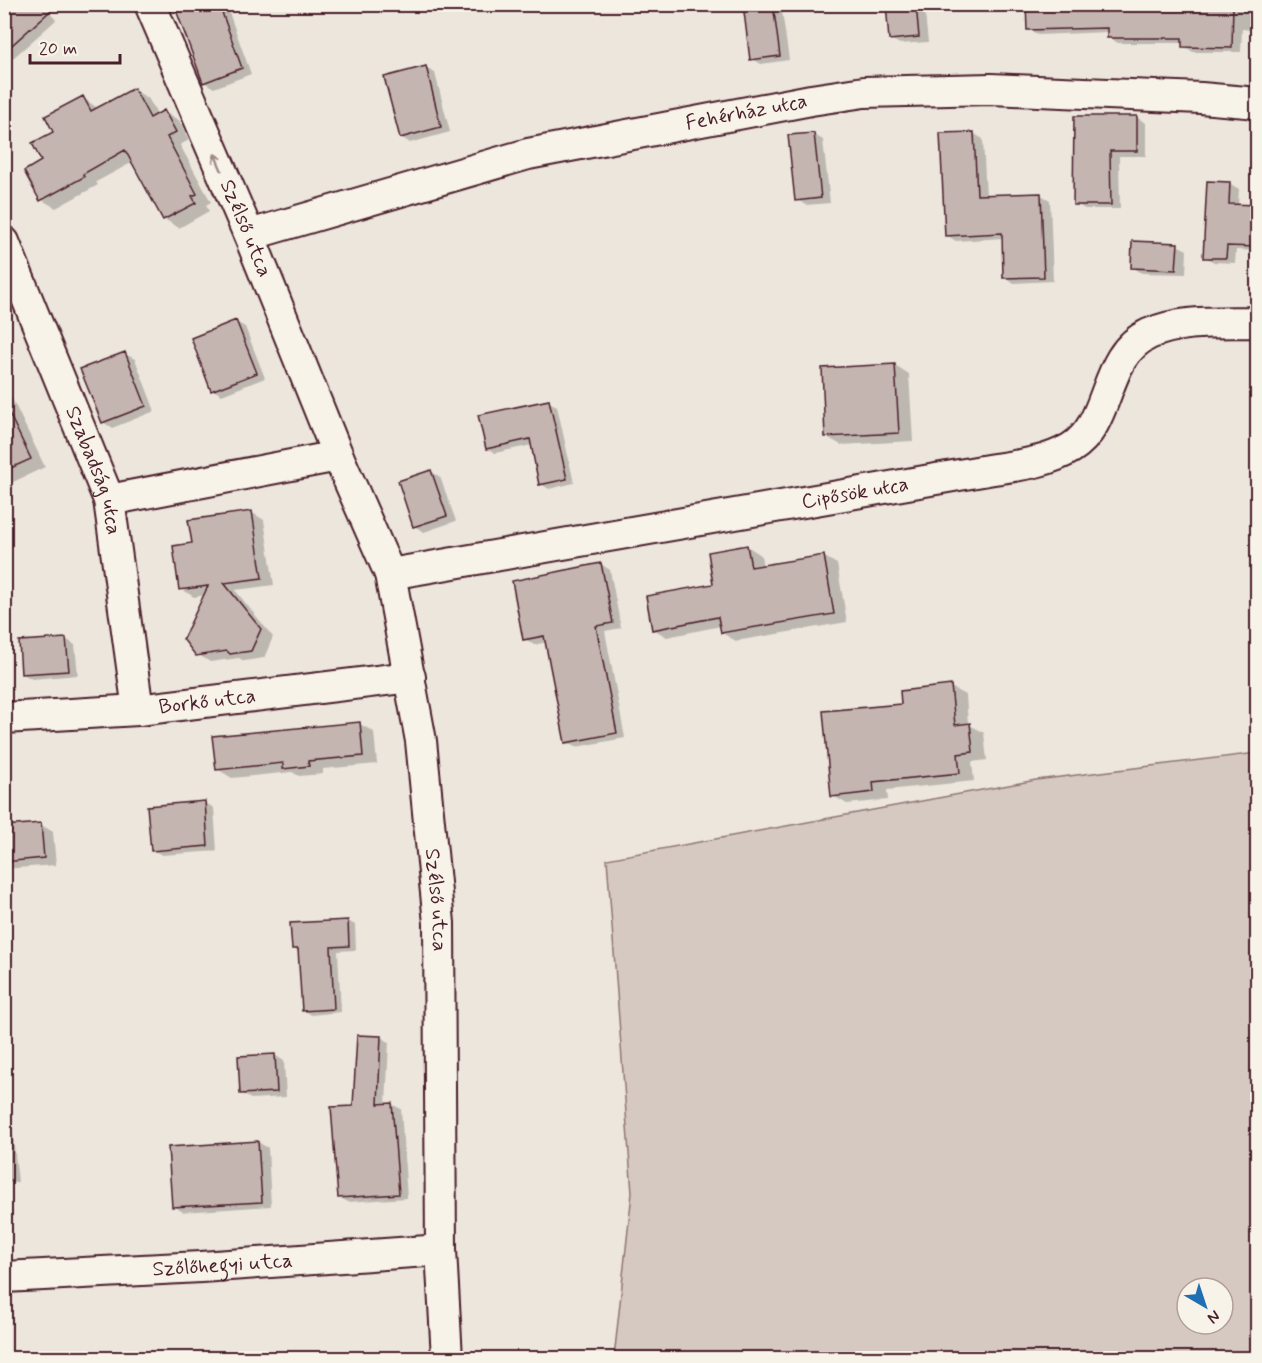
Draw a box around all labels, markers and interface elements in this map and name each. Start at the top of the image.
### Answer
scale bar [30,27,120,65]
text: 20 m [39,37,77,61]
street label: Fehérház utca [683,87,810,138]
one-way arrow [212,154,223,172]
street label: Szélső utca [213,175,279,281]
street label: Szabadság utca [58,402,128,537]
street label: Cipősök utca [799,470,911,516]
street label: Borkő utca [157,682,257,721]
street label: Szélső utca [418,847,453,951]
street label: Szőlőhegyi utca [152,1247,294,1283]
north arrow [1175,1276,1235,1336]
text: N [1203,1305,1224,1328]

